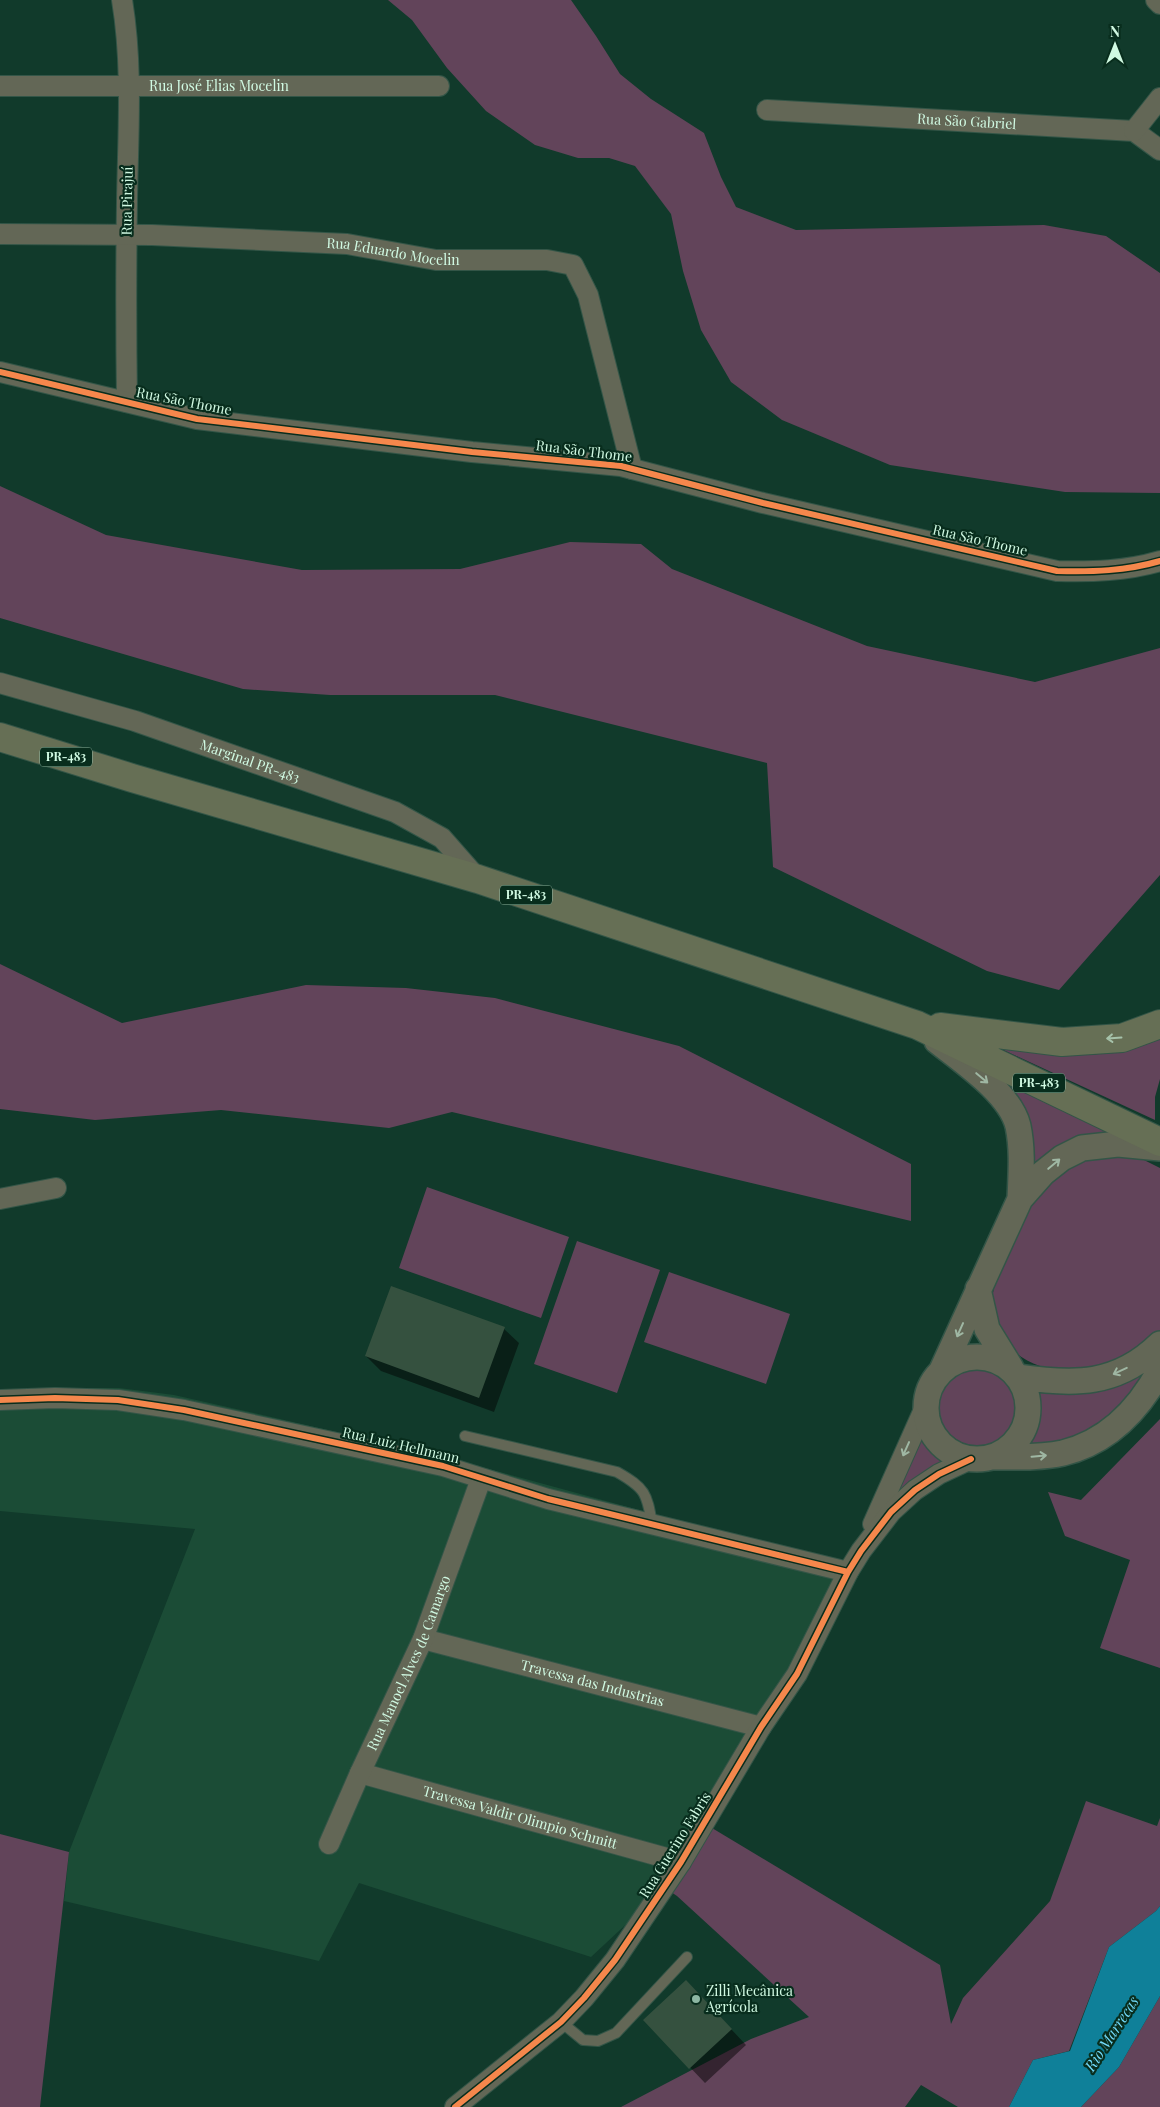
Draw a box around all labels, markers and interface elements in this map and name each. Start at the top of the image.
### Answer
north arrow [1090,20,1140,70]
text: N [1110,22,1120,41]
street label: Rua José Elias Mocelin [149,76,290,95]
street label: Rua São Gabriel [917,109,1017,133]
street label: Rua Pirajuí [116,166,137,236]
street label: Rua Eduardo Mocelin [326,233,460,269]
street label: Rua São Thome [135,382,233,419]
street label: Rua São Thome [535,435,633,466]
street label: Rua São Thome [931,519,1029,560]
street label: Marginal PR-483 [198,735,302,787]
road number: PR-483 [40,748,92,766]
road number: PR-483 [500,886,552,904]
one-way arrow [1106,1034,1122,1043]
one-way arrow [975,1072,988,1084]
road number: PR-483 [1013,1074,1065,1092]
one-way arrow [1048,1158,1061,1170]
one-way arrow [954,1322,964,1337]
one-way arrow [1113,1367,1128,1377]
street label: Rua Luiz Hellmann [341,1422,462,1467]
one-way arrow [901,1441,911,1456]
one-way arrow [1031,1451,1047,1461]
street label: Rua Manoel Alves de Camargo [362,1572,454,1753]
street label: Travessa das Industrias [519,1655,666,1710]
street label: Travessa Valdir Olimpio Schmitt [421,1781,621,1853]
street label: Rua Guerino Fabris [634,1788,715,1901]
place label: Zilli Mecânica Agrícola [705,1981,793,2016]
water label: Rio Marrecas [1079,1992,1143,2075]
marker: Zilli Mecânica Agrícola [690,1993,702,2005]

